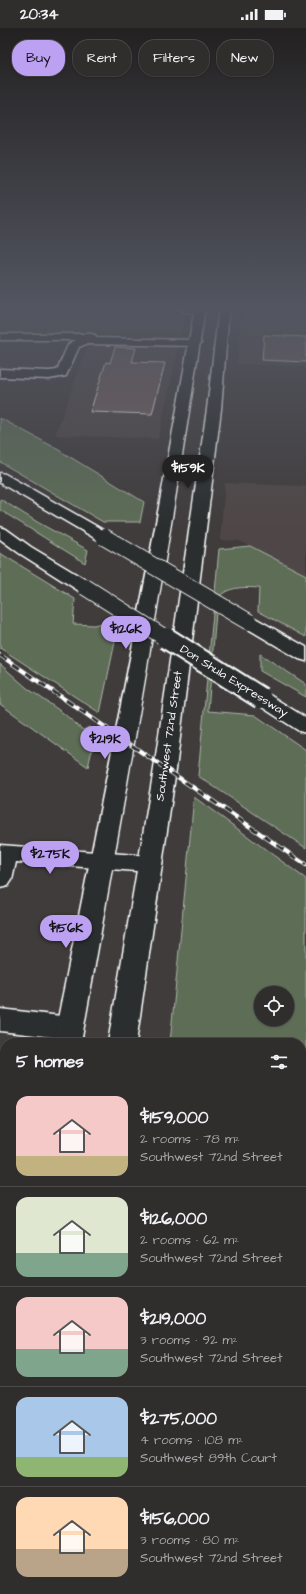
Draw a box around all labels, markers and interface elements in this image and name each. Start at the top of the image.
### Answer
text: 20:34 [20,4,58,25]
chip: Buy [12,40,65,76]
chip: Rent [73,40,131,76]
chip: Filters [139,40,209,76]
chip: New [217,40,273,76]
pin: $159K [160,455,216,489]
text: $159K [171,459,205,477]
pin: $126K [98,616,154,650]
text: $126K [110,620,142,638]
street label: Don Shula Expressway [176,641,292,722]
street label: Southwest 72nd Street [151,670,187,802]
pin: $219K [77,726,133,760]
text: $219K [89,730,121,748]
pin: $275K [22,841,78,875]
text: $275K [30,845,70,863]
pin: $156K [38,915,94,949]
text: $156K [49,919,83,937]
map controls [254,986,294,1026]
button: locate [254,986,294,1026]
text: 5 homes [16,1050,84,1074]
icon: filters [268,1051,290,1073]
text: $159,000 [140,1106,209,1130]
icon: home [48,1112,96,1160]
text: 2 rooms · 78 m² [140,1130,240,1148]
text: Southwest 72nd Street [140,1148,282,1166]
text: $126,000 [140,1207,207,1231]
icon: home [48,1213,96,1261]
text: 2 rooms · 62 m² [140,1231,239,1249]
text: Southwest 72nd Street [140,1249,282,1267]
text: $219,000 [140,1307,206,1331]
icon: home [48,1313,96,1361]
text: 3 rooms · 92 m² [140,1331,238,1349]
text: Southwest 72nd Street [140,1349,282,1367]
text: $275,000 [140,1407,217,1431]
icon: home [48,1413,96,1461]
text: 4 rooms · 108 m² [140,1431,243,1449]
text: Southwest 89th Court [140,1449,277,1467]
text: $156,000 [140,1507,210,1531]
icon: home [48,1513,96,1561]
text: 3 rooms · 80 m² [140,1531,239,1549]
text: Southwest 72nd Street [140,1549,282,1567]

